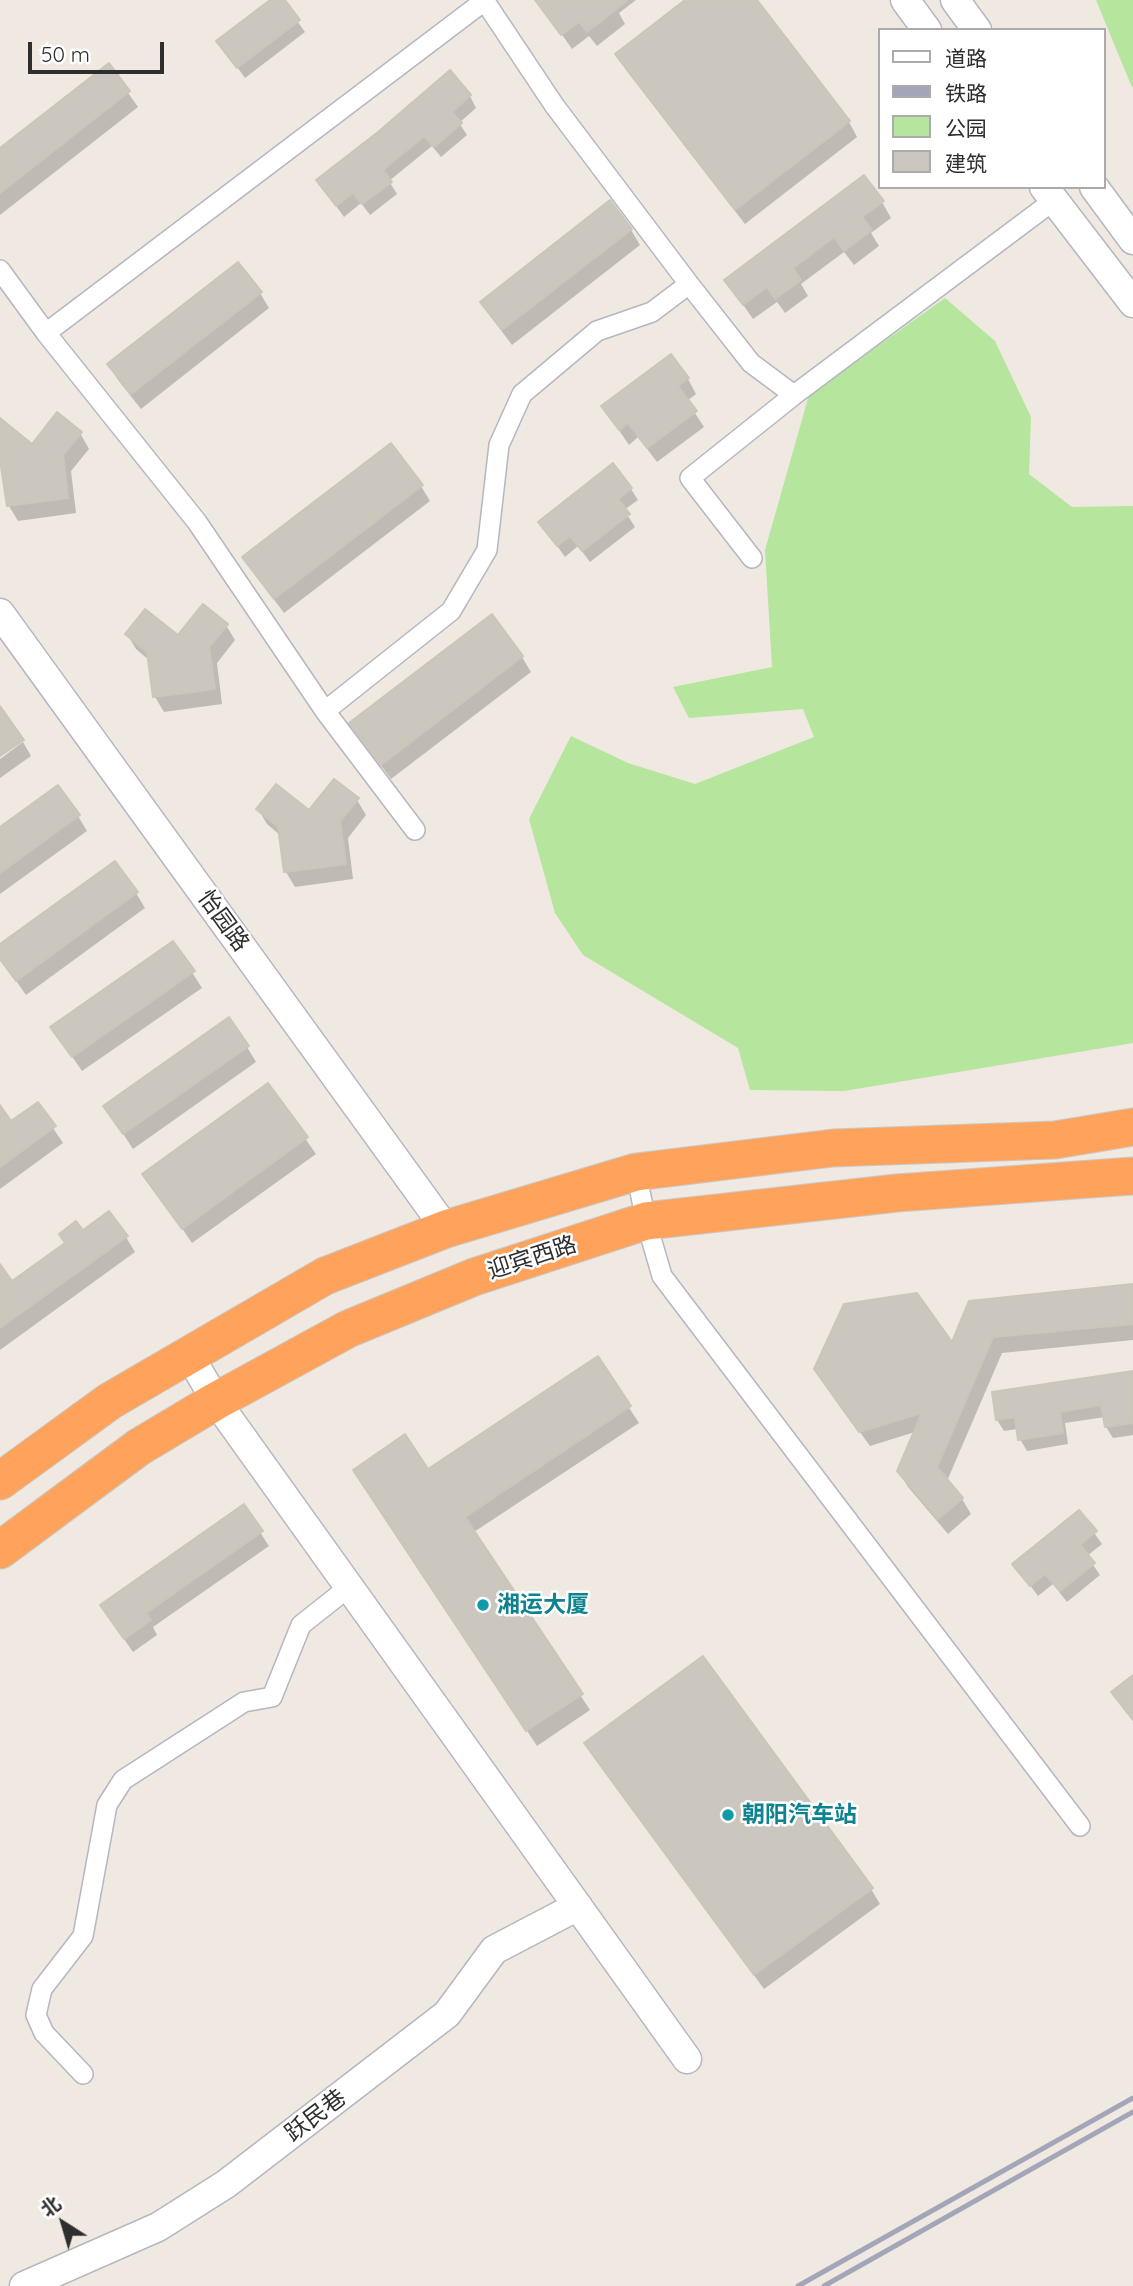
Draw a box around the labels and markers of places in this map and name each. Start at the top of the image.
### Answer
place label: 湘运大厦 [497,1591,589,1619]
marker: 湘运大厦 [475,1597,491,1613]
place label: 朝阳汽车站 [742,1801,857,1829]
marker: 朝阳汽车站 [720,1807,736,1823]

